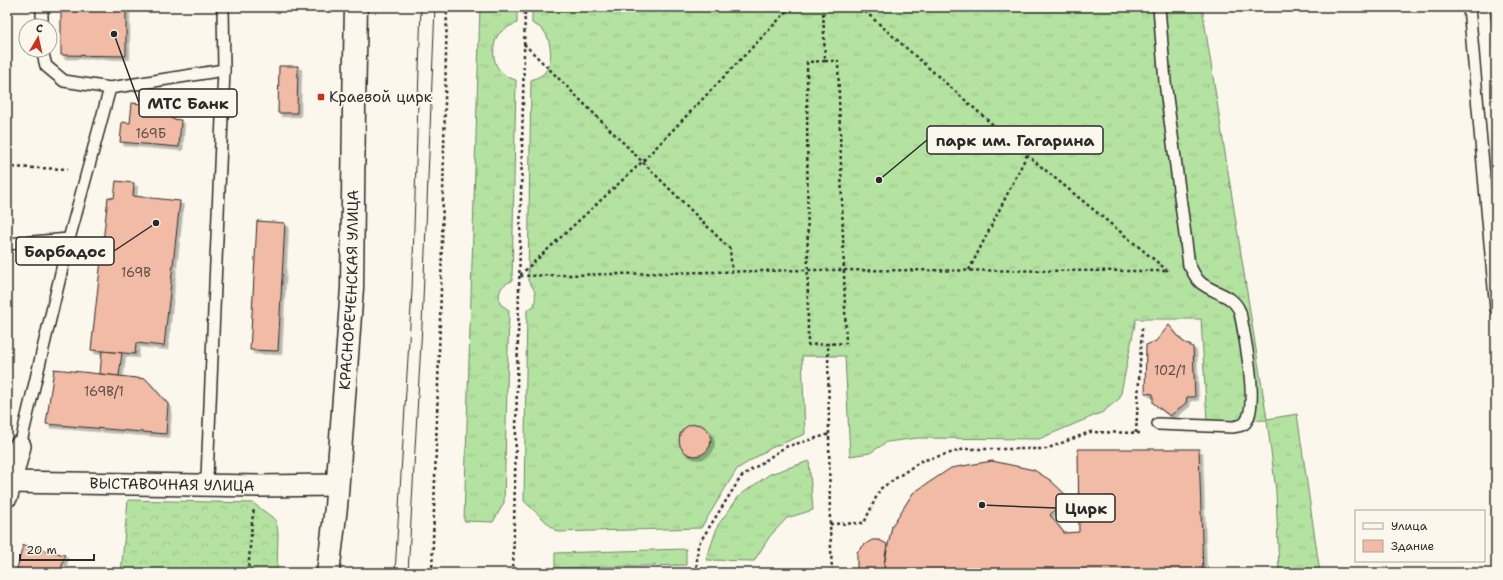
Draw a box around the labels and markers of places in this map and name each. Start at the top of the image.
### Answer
place label: Краевой цирк [329,87,432,107]
callout: МТС Банк [139,89,237,117]
marker: Краевой цирк [316,92,326,102]
callout: парк им. Гагарина [927,126,1103,154]
callout: Барбадос [16,237,114,265]
callout: Цирк [1056,494,1115,522]

